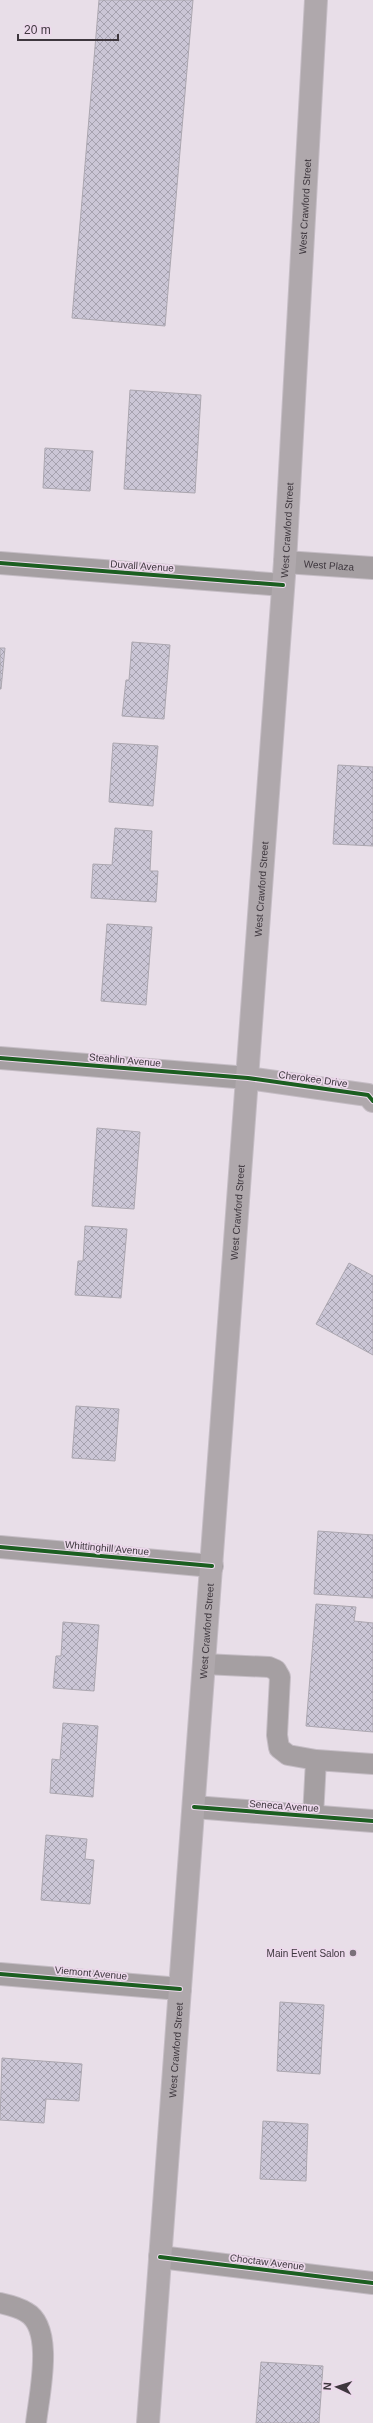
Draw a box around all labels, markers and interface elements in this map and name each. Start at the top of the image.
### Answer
scale bar [18,16,118,42]
text: 20 m [24,23,51,37]
street label: West Crawford Street [296,158,313,255]
street label: West Crawford Street [278,482,295,578]
street label: Duvall Avenue [110,558,175,574]
street label: West Plaza [303,558,355,572]
street label: West Crawford Street [252,841,270,937]
street label: Steahlin Avenue [89,1051,162,1069]
street label: Cherokee Drive [278,1069,349,1089]
street label: West Crawford Street [228,1164,246,1260]
street label: Whittinghill Avenue [65,1539,150,1557]
street label: West Crawford Street [197,1583,215,1679]
street label: Seneca Avenue [249,1798,320,1814]
place label: Main Event Salon [267,1948,345,1959]
marker: Main Event Salon [348,1948,358,1958]
street label: Viemont Avenue [54,1964,128,1982]
street label: West Crawford Street [166,2002,184,2098]
street label: Choctaw Avenue [229,2252,305,2272]
north arrow [317,2367,357,2407]
text: N [321,2382,333,2391]

